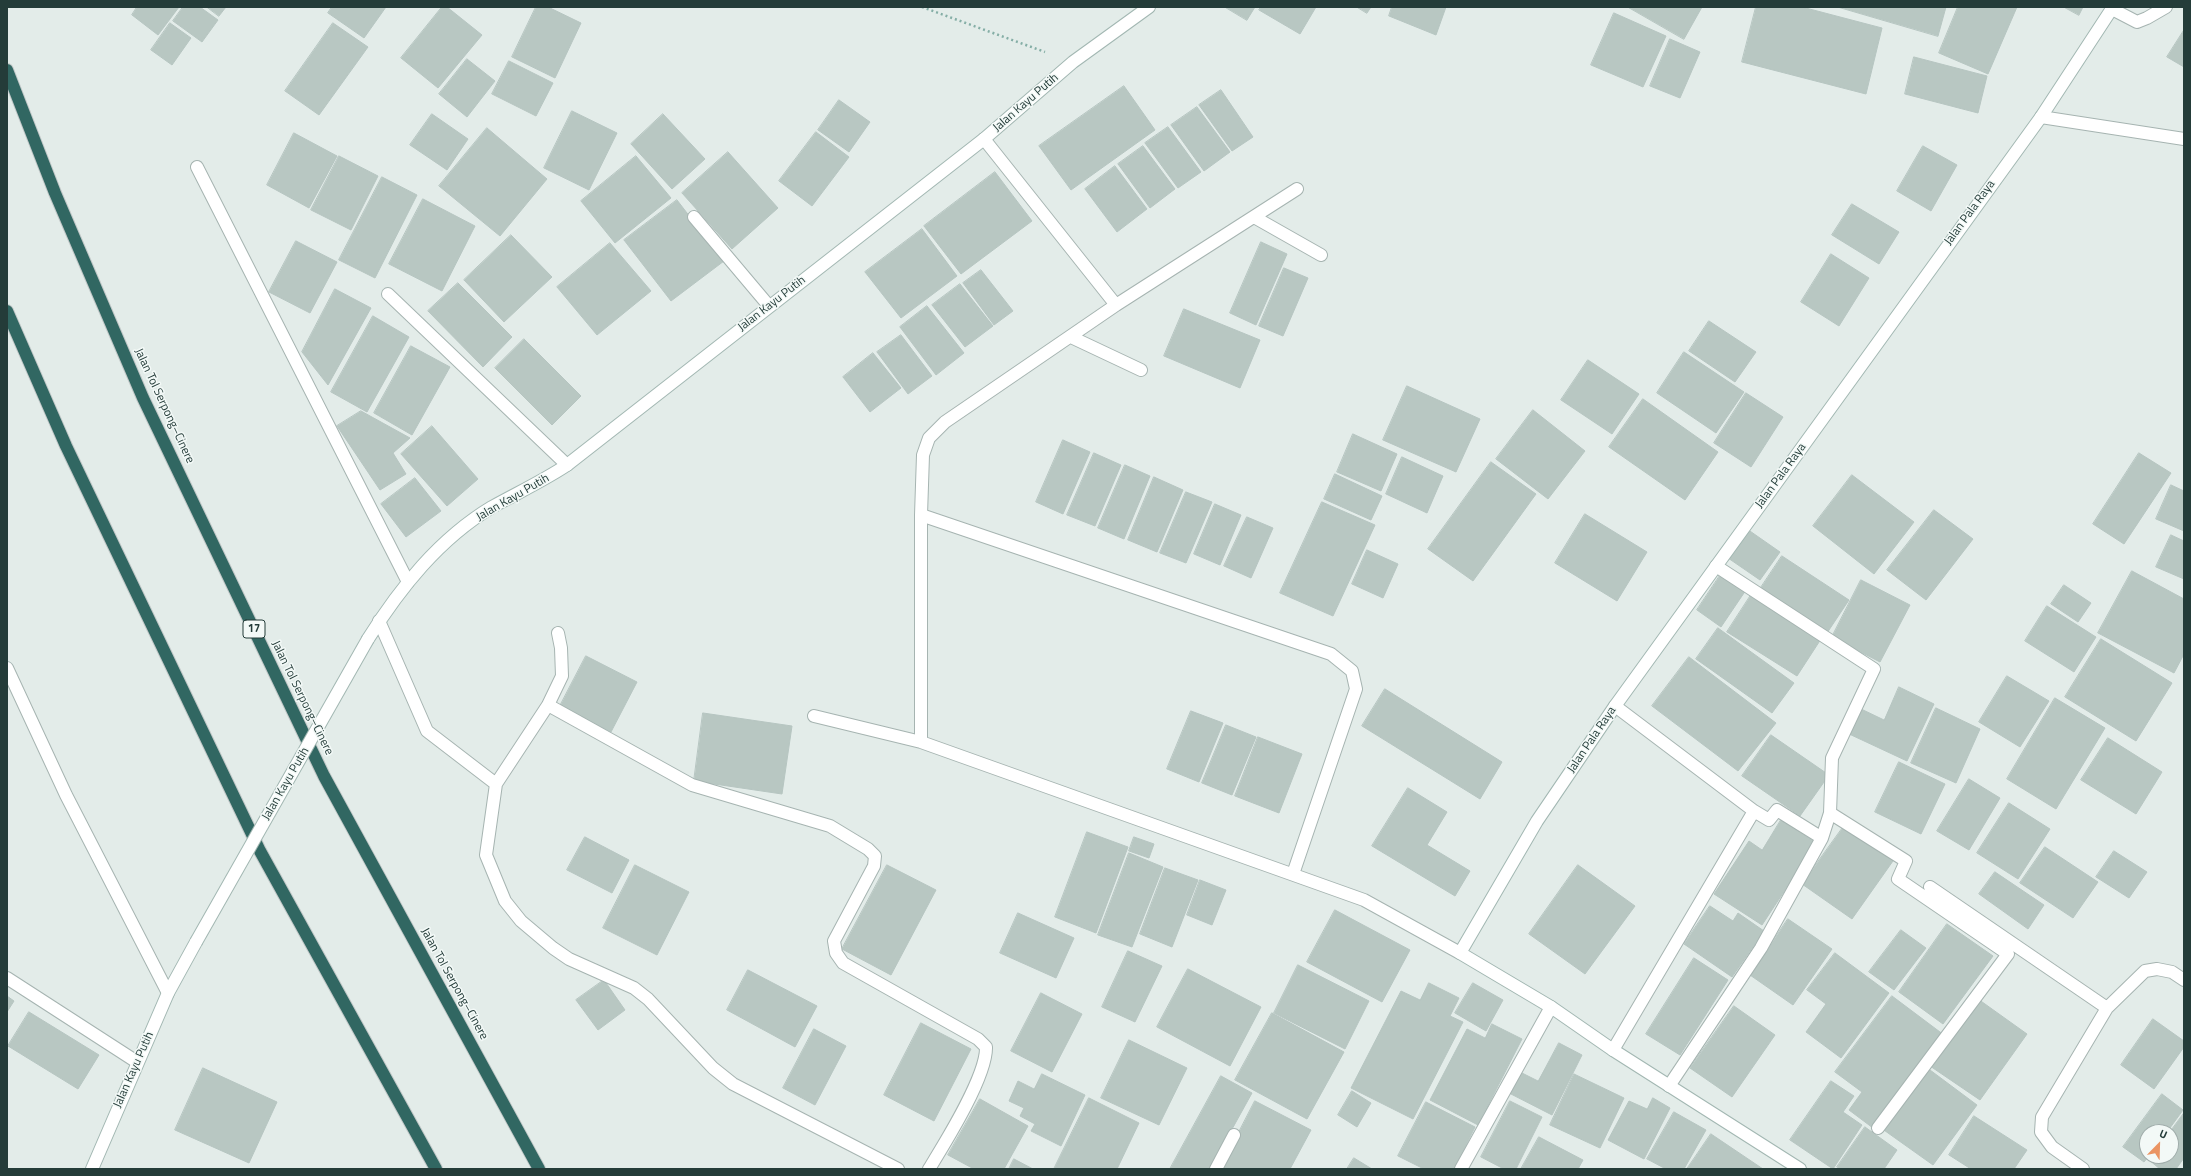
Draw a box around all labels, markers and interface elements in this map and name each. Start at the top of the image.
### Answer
street label: Jalan Kayu Putih [990,71,1062,135]
street label: Jalan Pala Raya [1942,178,1998,248]
street label: Jalan Kayu Putih [735,273,809,335]
street label: Jalan Tol Serpong–Cinere [131,346,197,466]
street label: Jalan Pala Raya [1753,441,1809,511]
street label: Jalan Kayu Putih [474,471,552,525]
road number: 17 [243,620,265,638]
street label: Jalan Tol Serpong–Cinere [268,638,336,758]
street label: Jalan Pala Raya [1565,704,1619,776]
street label: Jalan Kayu Putih [259,745,313,823]
street label: Jalan Tol Serpong–Cinere [417,926,491,1042]
street label: Jalan Kayu Putih [111,1030,157,1110]
north arrow [2139,1124,2179,1164]
text: U [2157,1125,2170,1143]

